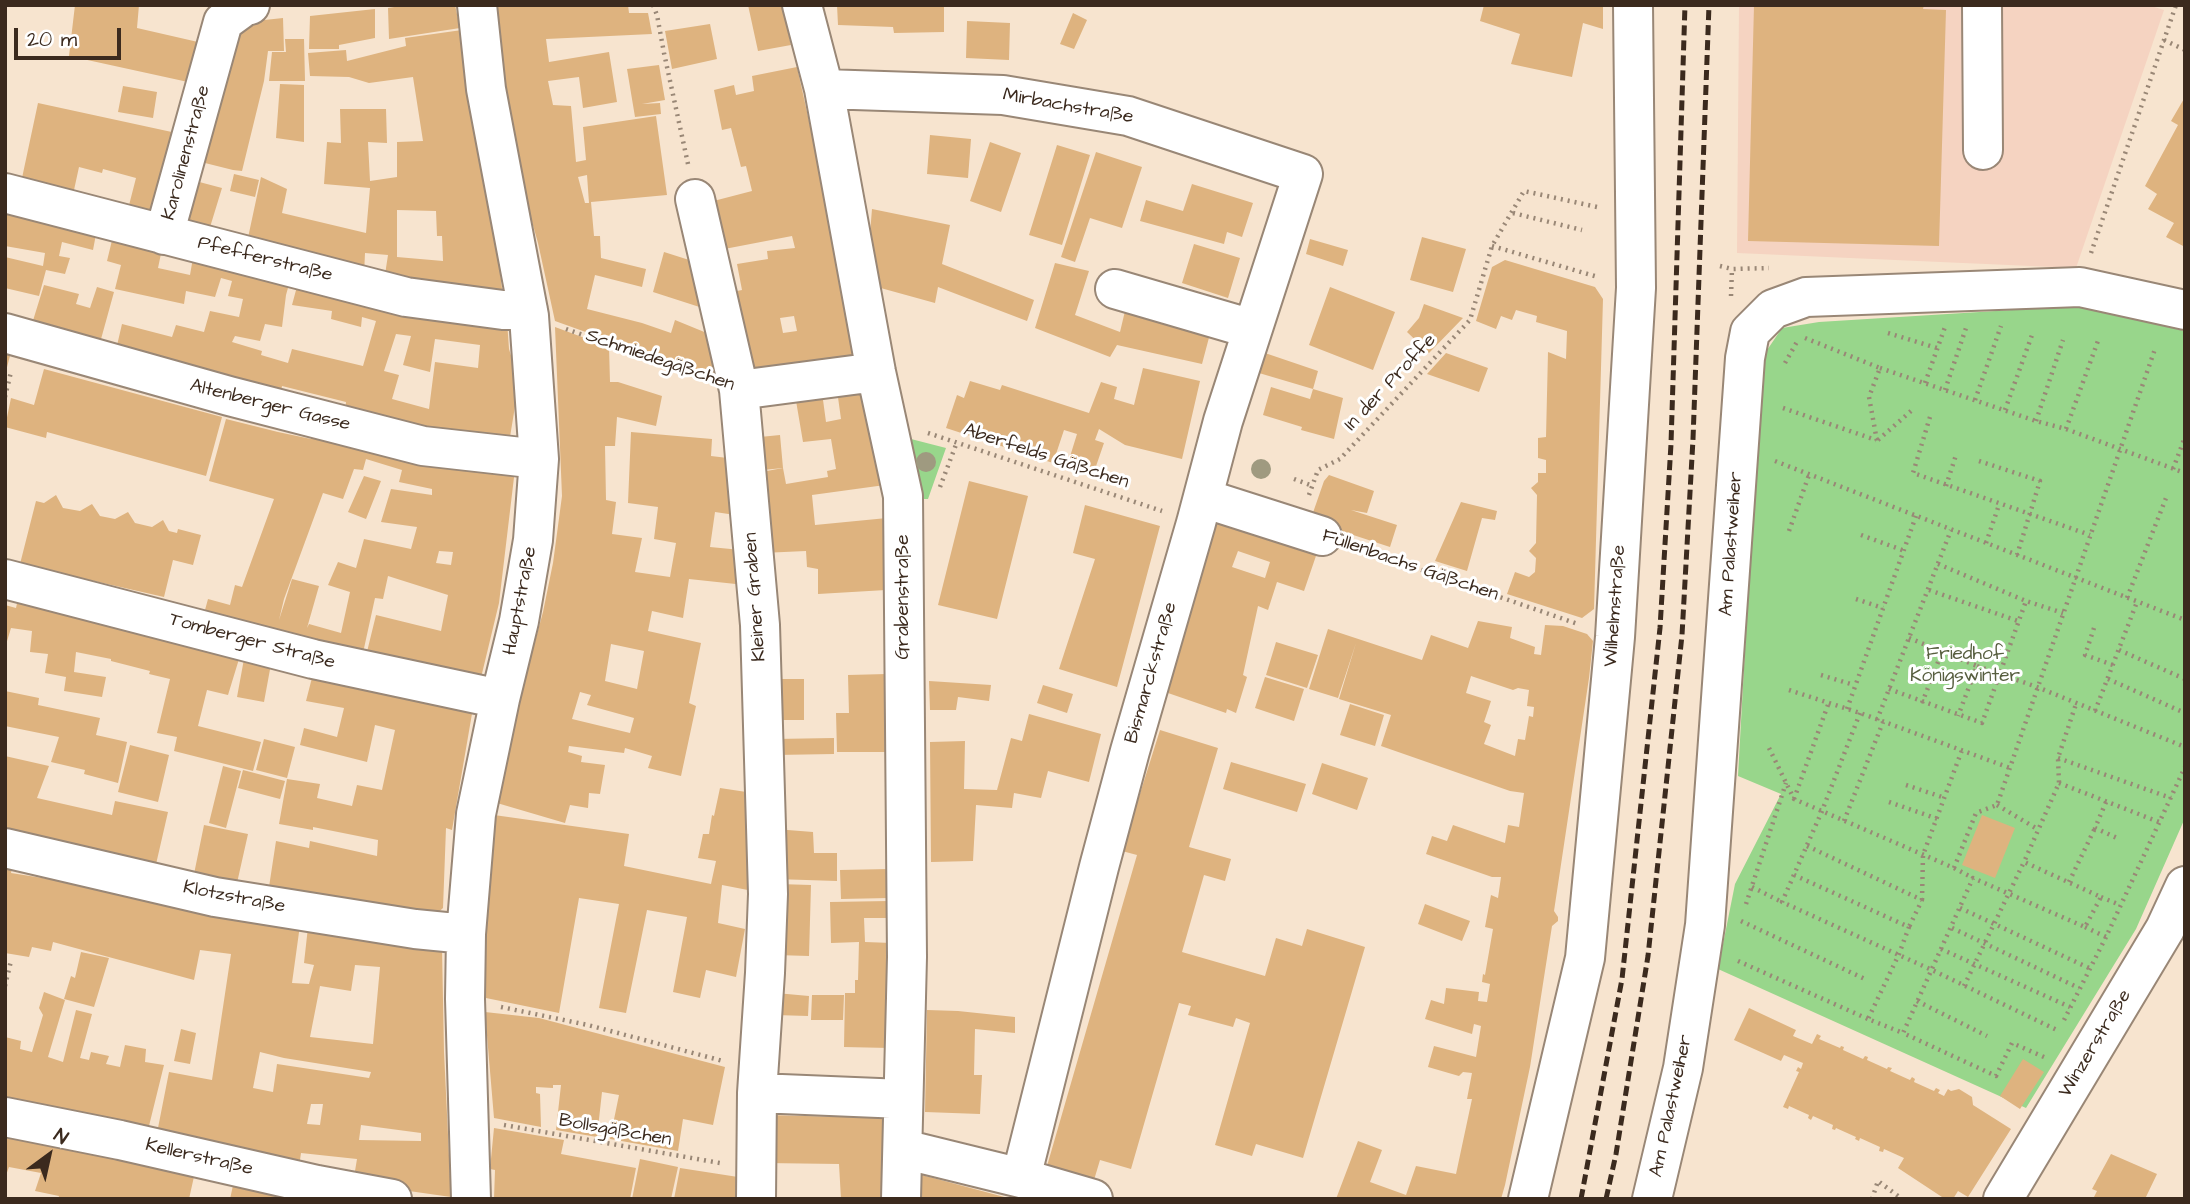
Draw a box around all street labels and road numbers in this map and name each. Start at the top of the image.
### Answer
street label: Karolinenstraße [158,83,216,223]
street label: Mirbachstraße [1001,84,1135,130]
street label: Pfefferstraße [195,232,335,288]
street label: Schmiedegäßchen [583,325,737,397]
street label: In der Proffe [1340,330,1442,436]
street label: Altenberger Gasse [187,375,353,437]
street label: Aberfelds Gäßchen [960,419,1132,495]
street label: Am Palastweiher [1716,471,1748,617]
street label: Füllenbachs Gäßchen [1319,525,1501,607]
street label: Kleiner Graben [740,532,772,662]
street label: Grabenstraße [893,535,915,659]
street label: Wilhelmstraße [1600,544,1632,668]
street label: Hauptstraße [499,545,543,657]
street label: Bismarckstraße [1121,600,1183,746]
street label: Tomberger Straße [167,609,337,675]
street label: Klotzstraße [181,877,287,919]
street label: Winzerstraße [2055,986,2137,1102]
street label: Am Palastweiher [1646,1033,1698,1179]
street label: Bollsgäßchen [557,1110,673,1152]
street label: Kellerstraße [143,1135,255,1181]

